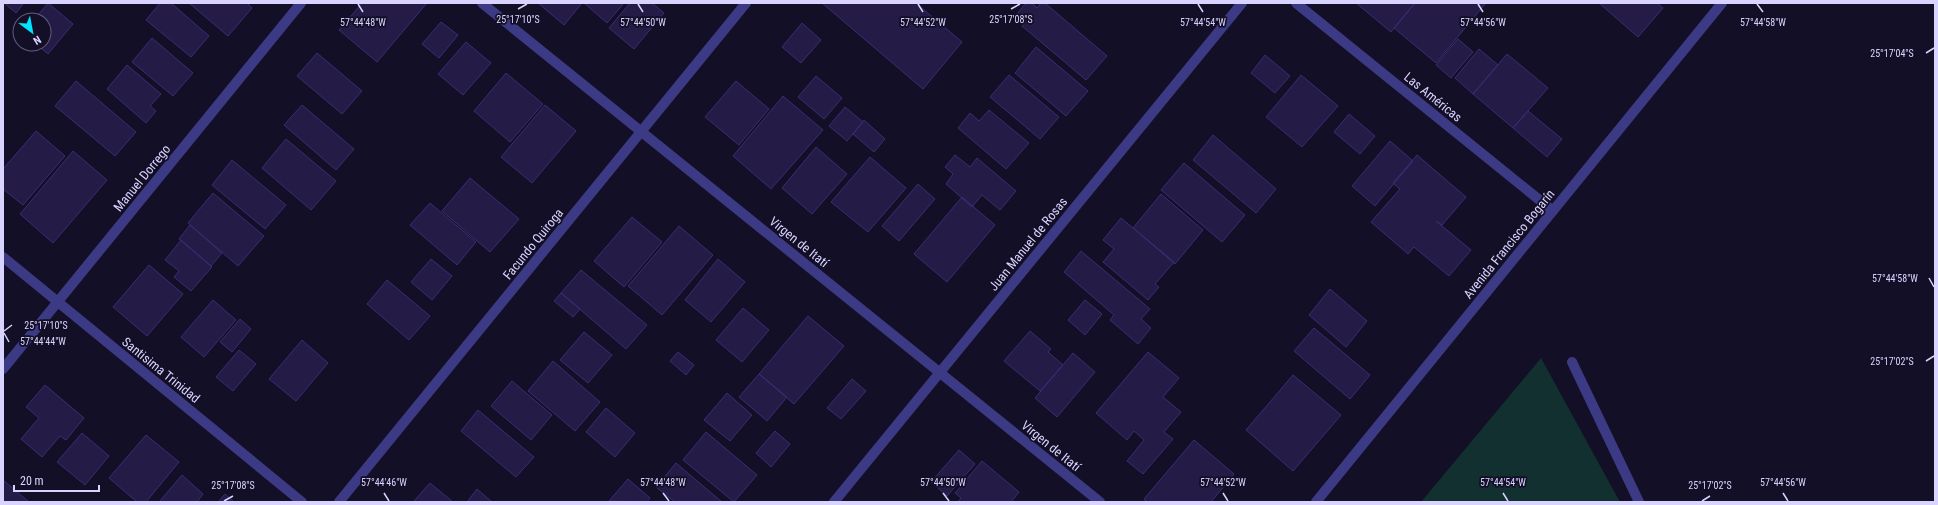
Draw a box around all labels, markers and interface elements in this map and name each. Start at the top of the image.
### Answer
north arrow [12,12,52,52]
text: 25°17'10"S [496,14,540,25]
text: 25°17'08"S [989,14,1033,25]
text: 57°44'48"W [340,17,386,28]
text: 57°44'50"W [620,17,666,28]
text: 57°44'52"W [900,17,946,28]
text: 57°44'54"W [1180,17,1226,28]
text: 57°44'56"W [1460,17,1506,28]
text: 57°44'58"W [1740,17,1786,28]
text: N [31,33,43,47]
text: 25°17'04"S [1870,48,1914,59]
street label: Las Américas [1401,69,1465,125]
street label: Manuel Dorrego [111,142,173,214]
street label: Avenida Francisco Bogarín [1460,186,1558,302]
street label: Juan Manuel de Rosas [986,194,1070,294]
street label: Facundo Quiroga [500,206,566,282]
street label: Virgen de Itatí [766,214,832,271]
text: 57°44'58"W [1872,273,1918,284]
text: 25°17'10"S [24,320,68,331]
street label: Santisima Trinidad [119,334,203,406]
text: 57°44'44"W [20,336,66,347]
text: 25°17'02"S [1870,356,1914,367]
street label: Virgen de Itatí [1018,418,1084,475]
scale bar [14,467,99,493]
text: 20 m [20,474,44,488]
text: 57°44'46"W [361,477,407,488]
text: 57°44'48"W [640,477,686,488]
text: 57°44'50"W [920,477,966,488]
text: 57°44'52"W [1200,477,1246,488]
text: 57°44'54"W [1480,477,1526,488]
text: 57°44'56"W [1760,477,1806,488]
text: 25°17'08"S [211,480,255,491]
text: 25°17'02"S [1688,480,1732,491]

